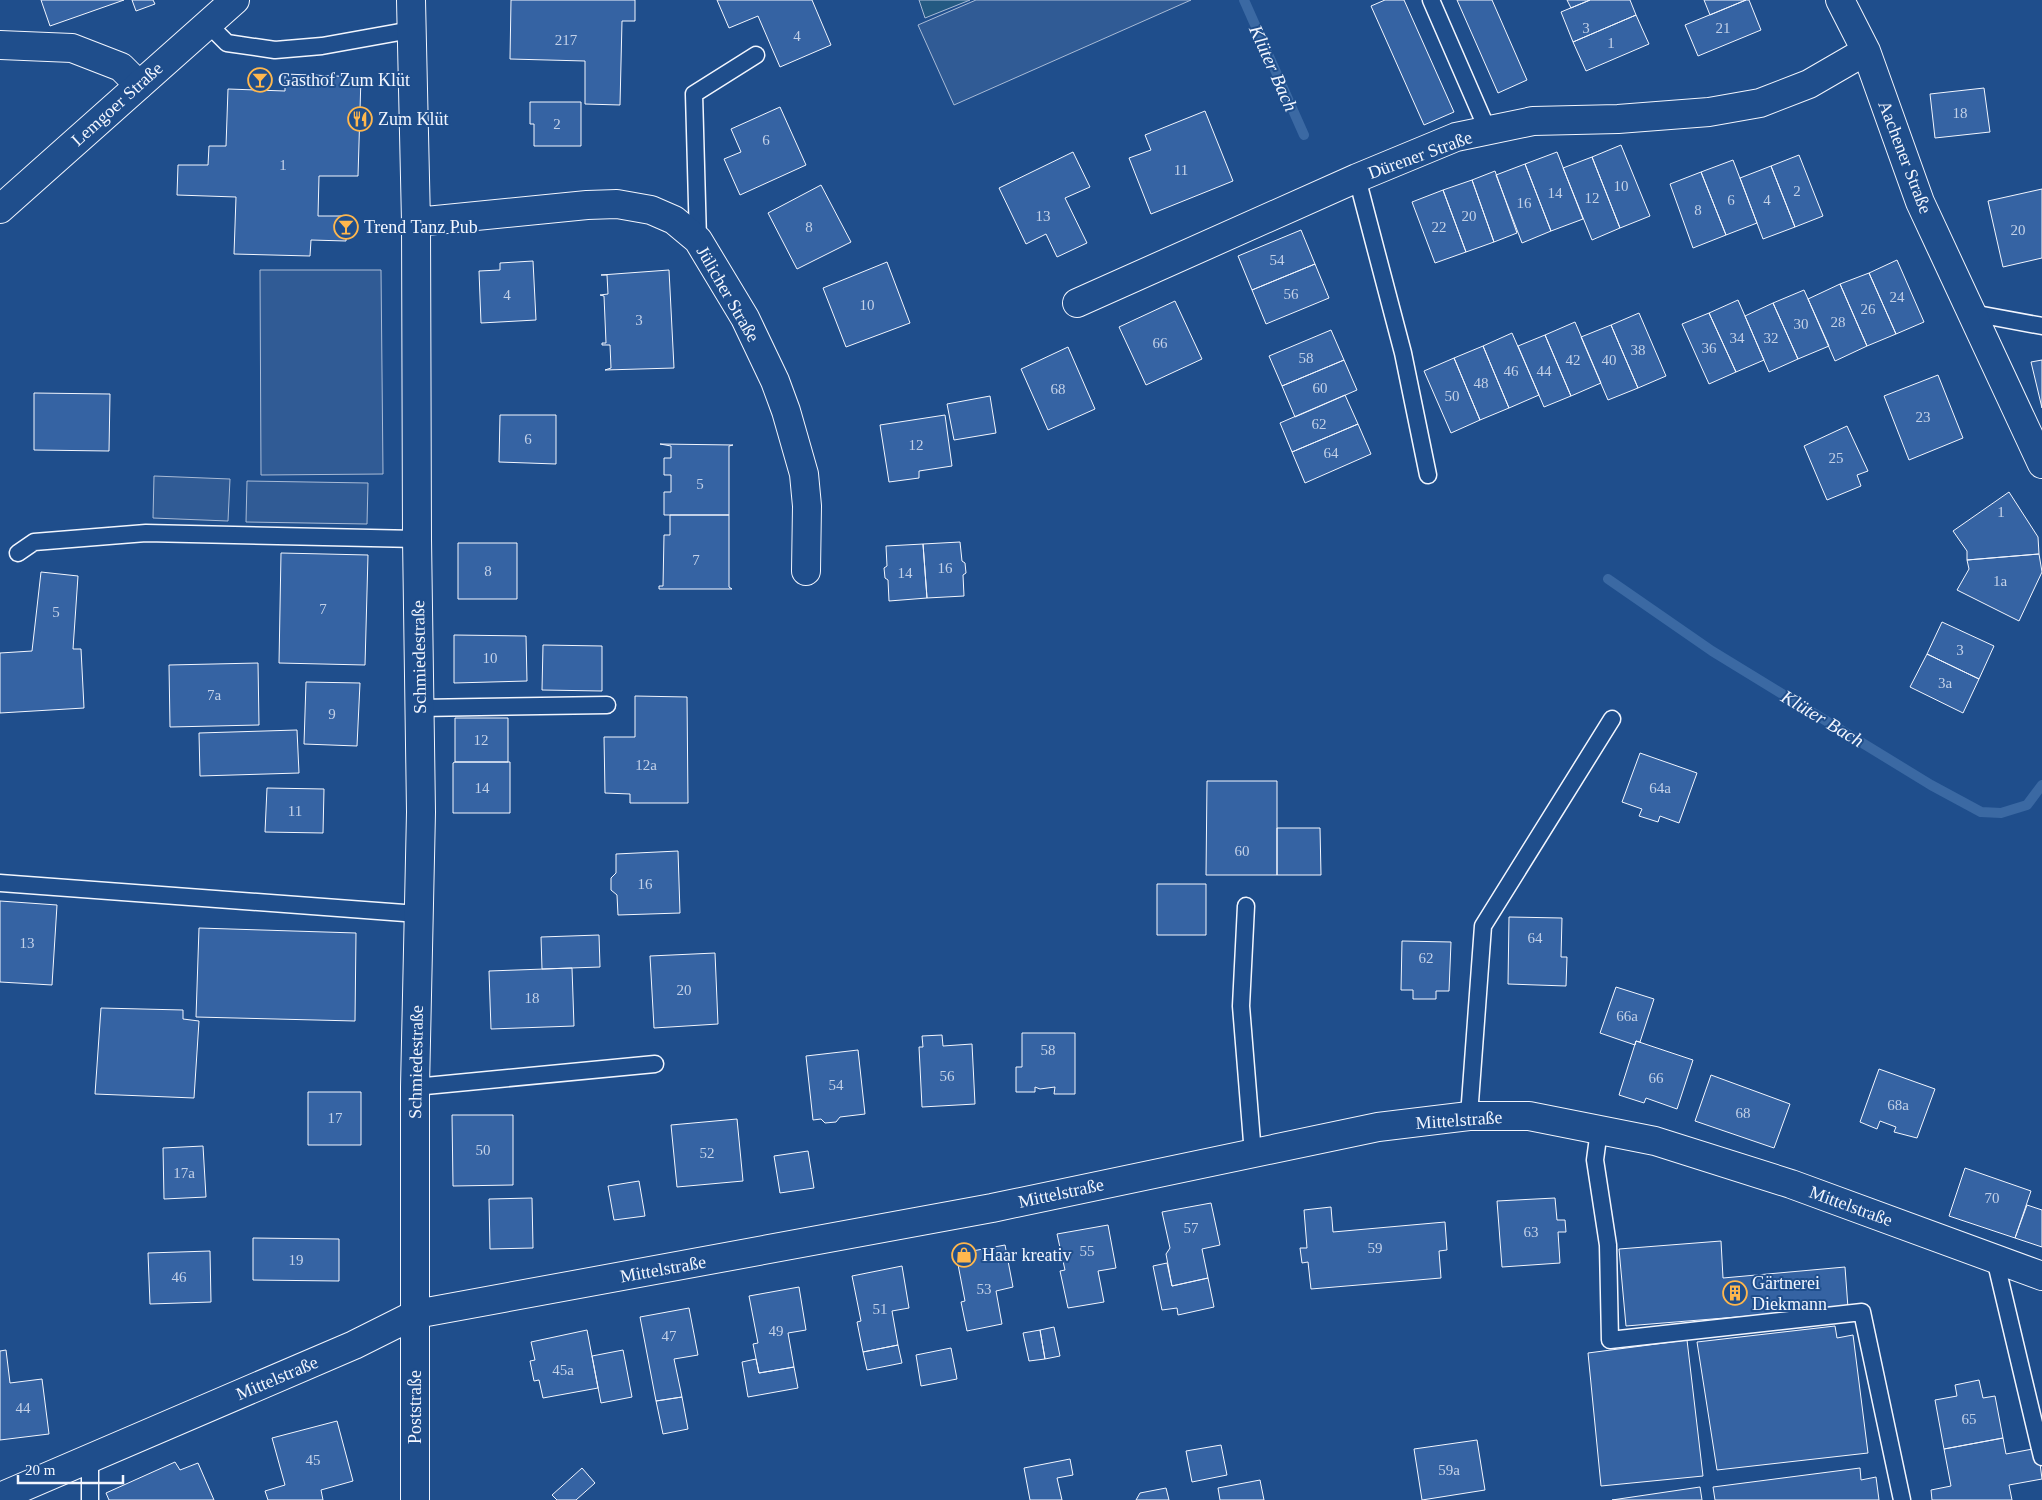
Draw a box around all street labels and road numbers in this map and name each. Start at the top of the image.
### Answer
street label: Lemgoer Straße [67,58,167,150]
street label: Aachener Straße [1874,98,1936,216]
street label: Dürener Straße [1365,127,1475,183]
street label: Jülicher Straße [692,242,764,346]
street label: Schmiedestraße [408,600,430,714]
street label: Schmiedestraße [405,1005,427,1119]
street label: Mittelstraße [1415,1107,1503,1133]
street label: Mittelstraße [1016,1174,1106,1212]
street label: Mittelstraße [1807,1182,1895,1230]
street label: Mittelstraße [618,1252,708,1286]
street label: Mittelstraße [233,1352,321,1404]
street label: Poststraße [405,1370,425,1444]

